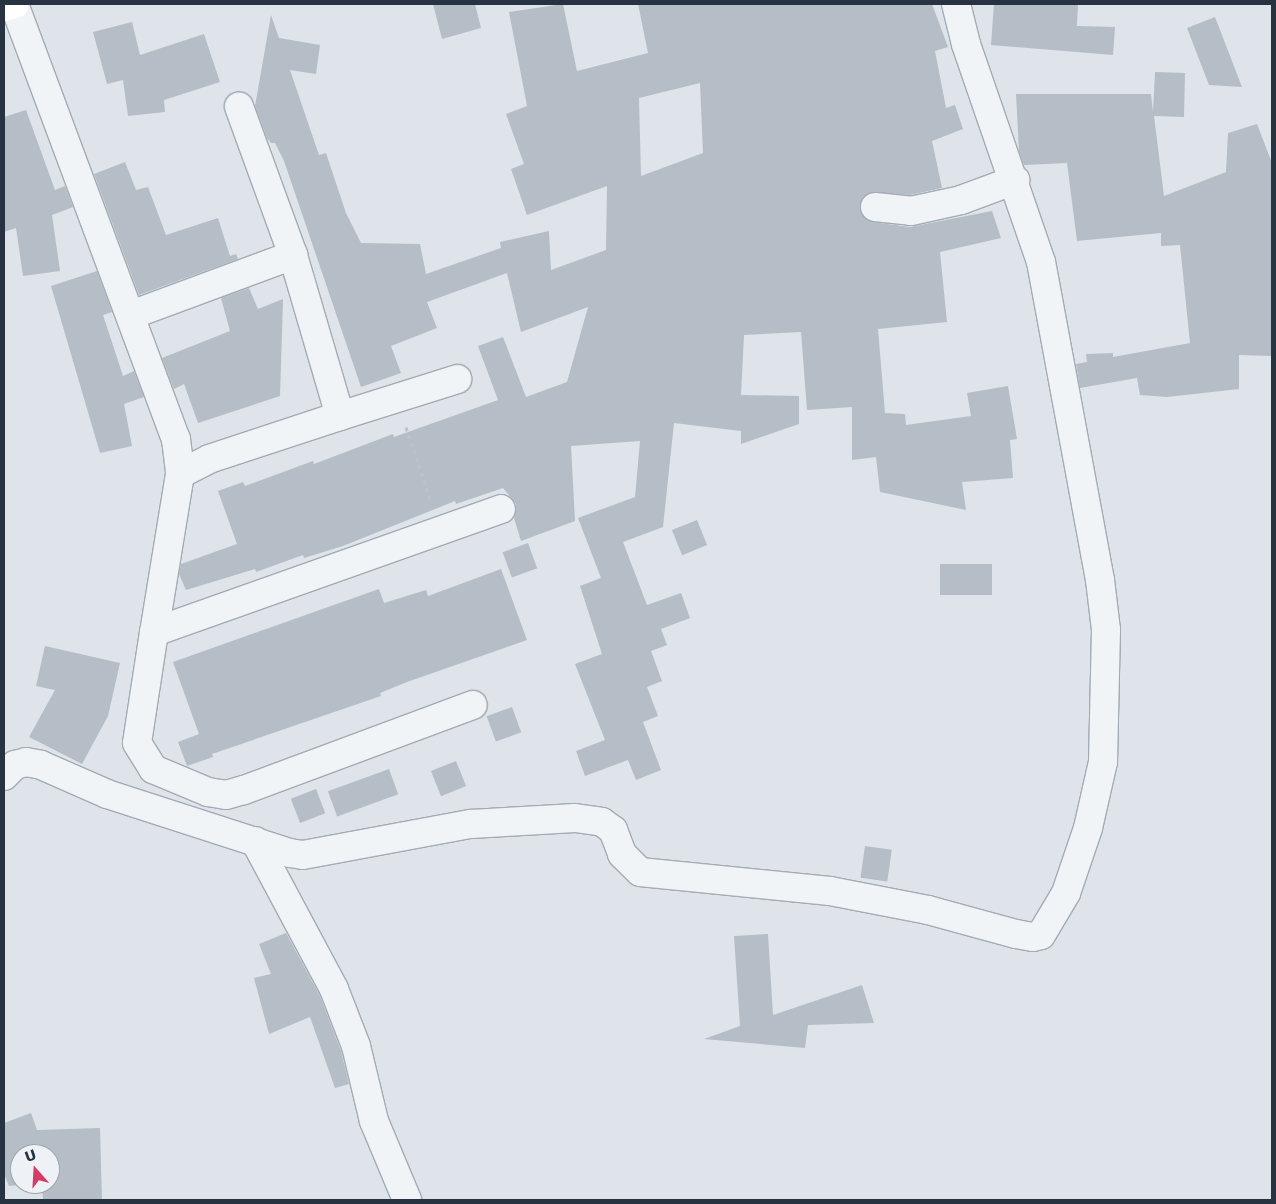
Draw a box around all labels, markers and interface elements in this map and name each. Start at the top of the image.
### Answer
north arrow [10,1144,60,1194]
text: U [22,1146,38,1165]

